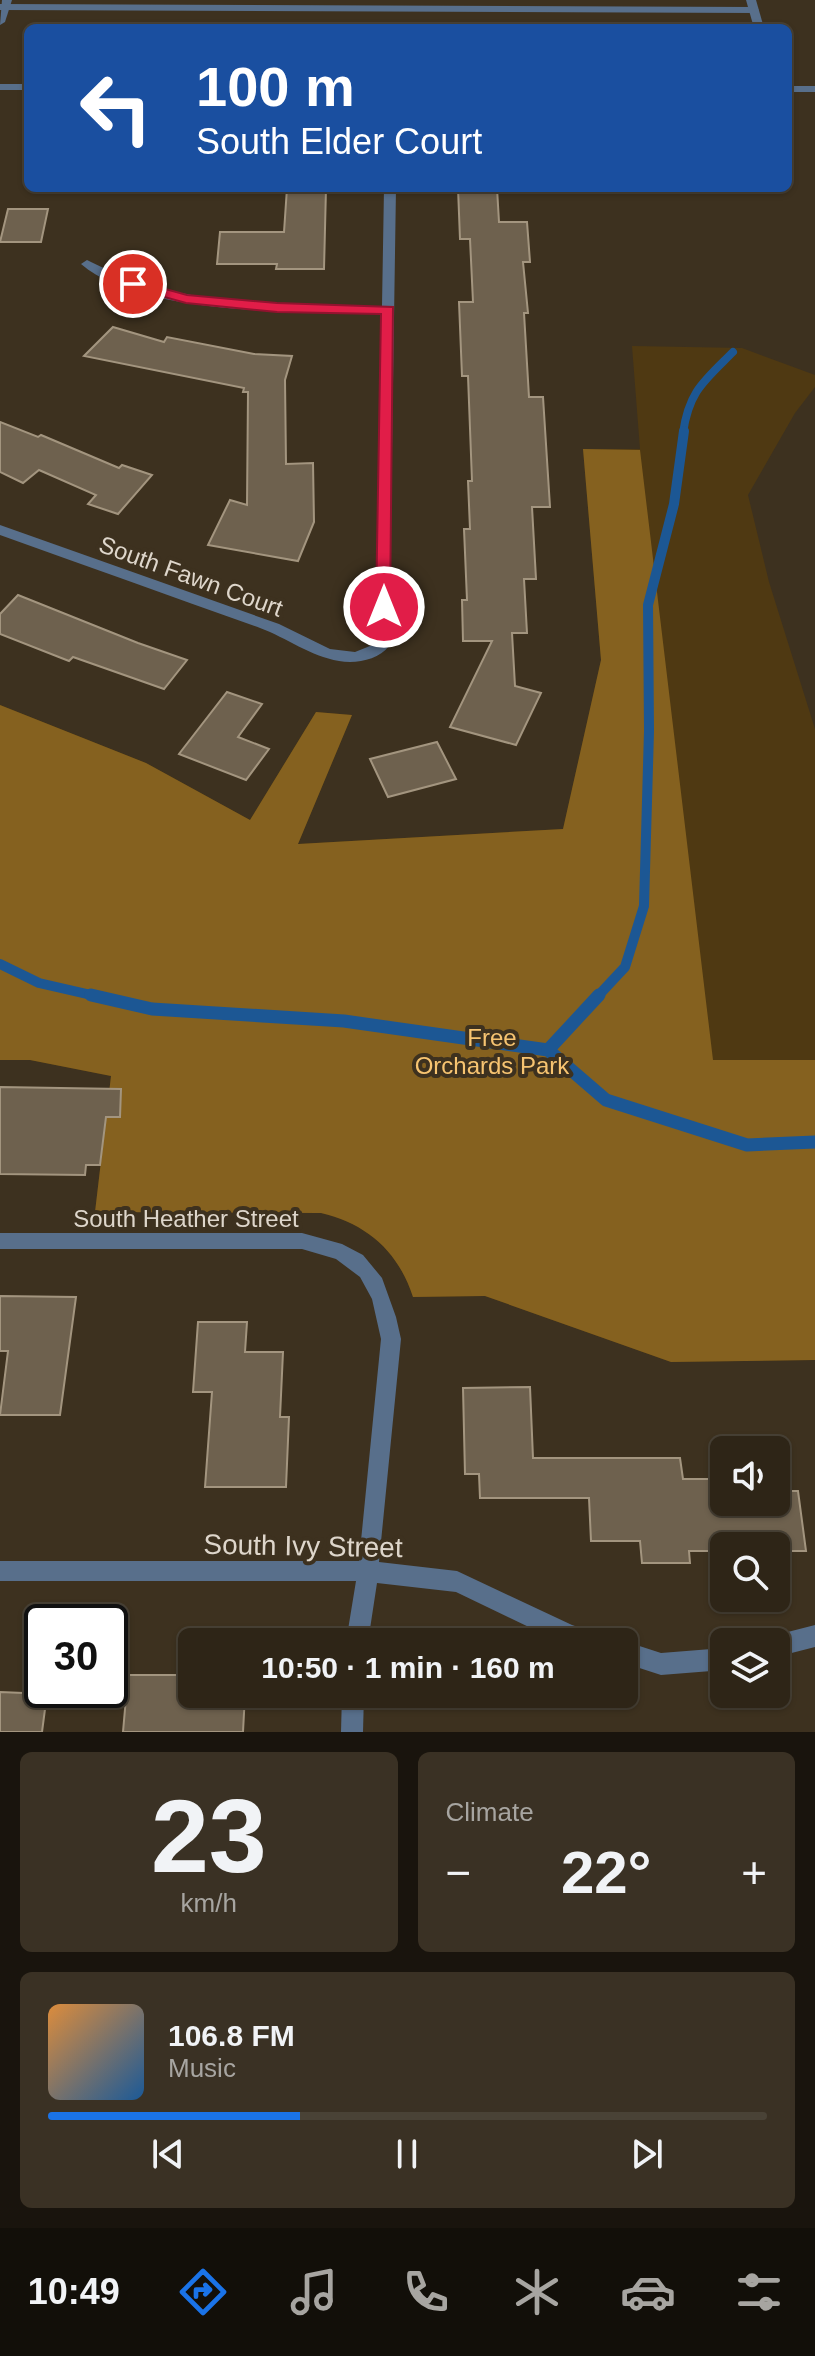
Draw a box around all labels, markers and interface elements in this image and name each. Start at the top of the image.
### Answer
text: 100 m [196,55,355,118]
icon: left [64,56,168,160]
text: South Elder Court [196,121,482,162]
pin [99,250,167,318]
icon: arrive [111,262,155,306]
street label: South Fawn Court [95,530,287,622]
position arrow [342,565,426,649]
park label: Free Orchards Park [415,1024,570,1079]
street label: South Heather Street [73,1205,299,1232]
map controls [710,1436,790,1708]
button: sound [710,1436,790,1516]
street label: South Ivy Street [203,1529,403,1563]
button: search [710,1532,790,1612]
speed limit sign: 30 [24,1604,128,1708]
button: layers [710,1628,790,1708]
text: 10:50 · 1 min · 160 m [261,1651,555,1684]
text: 23 [151,1778,267,1894]
text: Climate [446,1797,534,1827]
text: 22° [561,1839,652,1906]
text: − [446,1848,471,1897]
text: + [741,1848,767,1897]
text: km/h [181,1888,237,1918]
text: 106.8 FM [168,2019,295,2052]
text: Music [168,2053,236,2083]
icon: previous [146,2132,190,2176]
icon: pause [385,2132,429,2176]
icon: next [625,2132,669,2176]
icon: directions [175,2264,231,2320]
icon: music [286,2264,342,2320]
icon: phone [398,2264,454,2320]
icon: climate [509,2264,565,2320]
icon: car [620,2264,676,2320]
icon: filters [731,2264,787,2320]
text: 10:49 [28,2271,120,2312]

